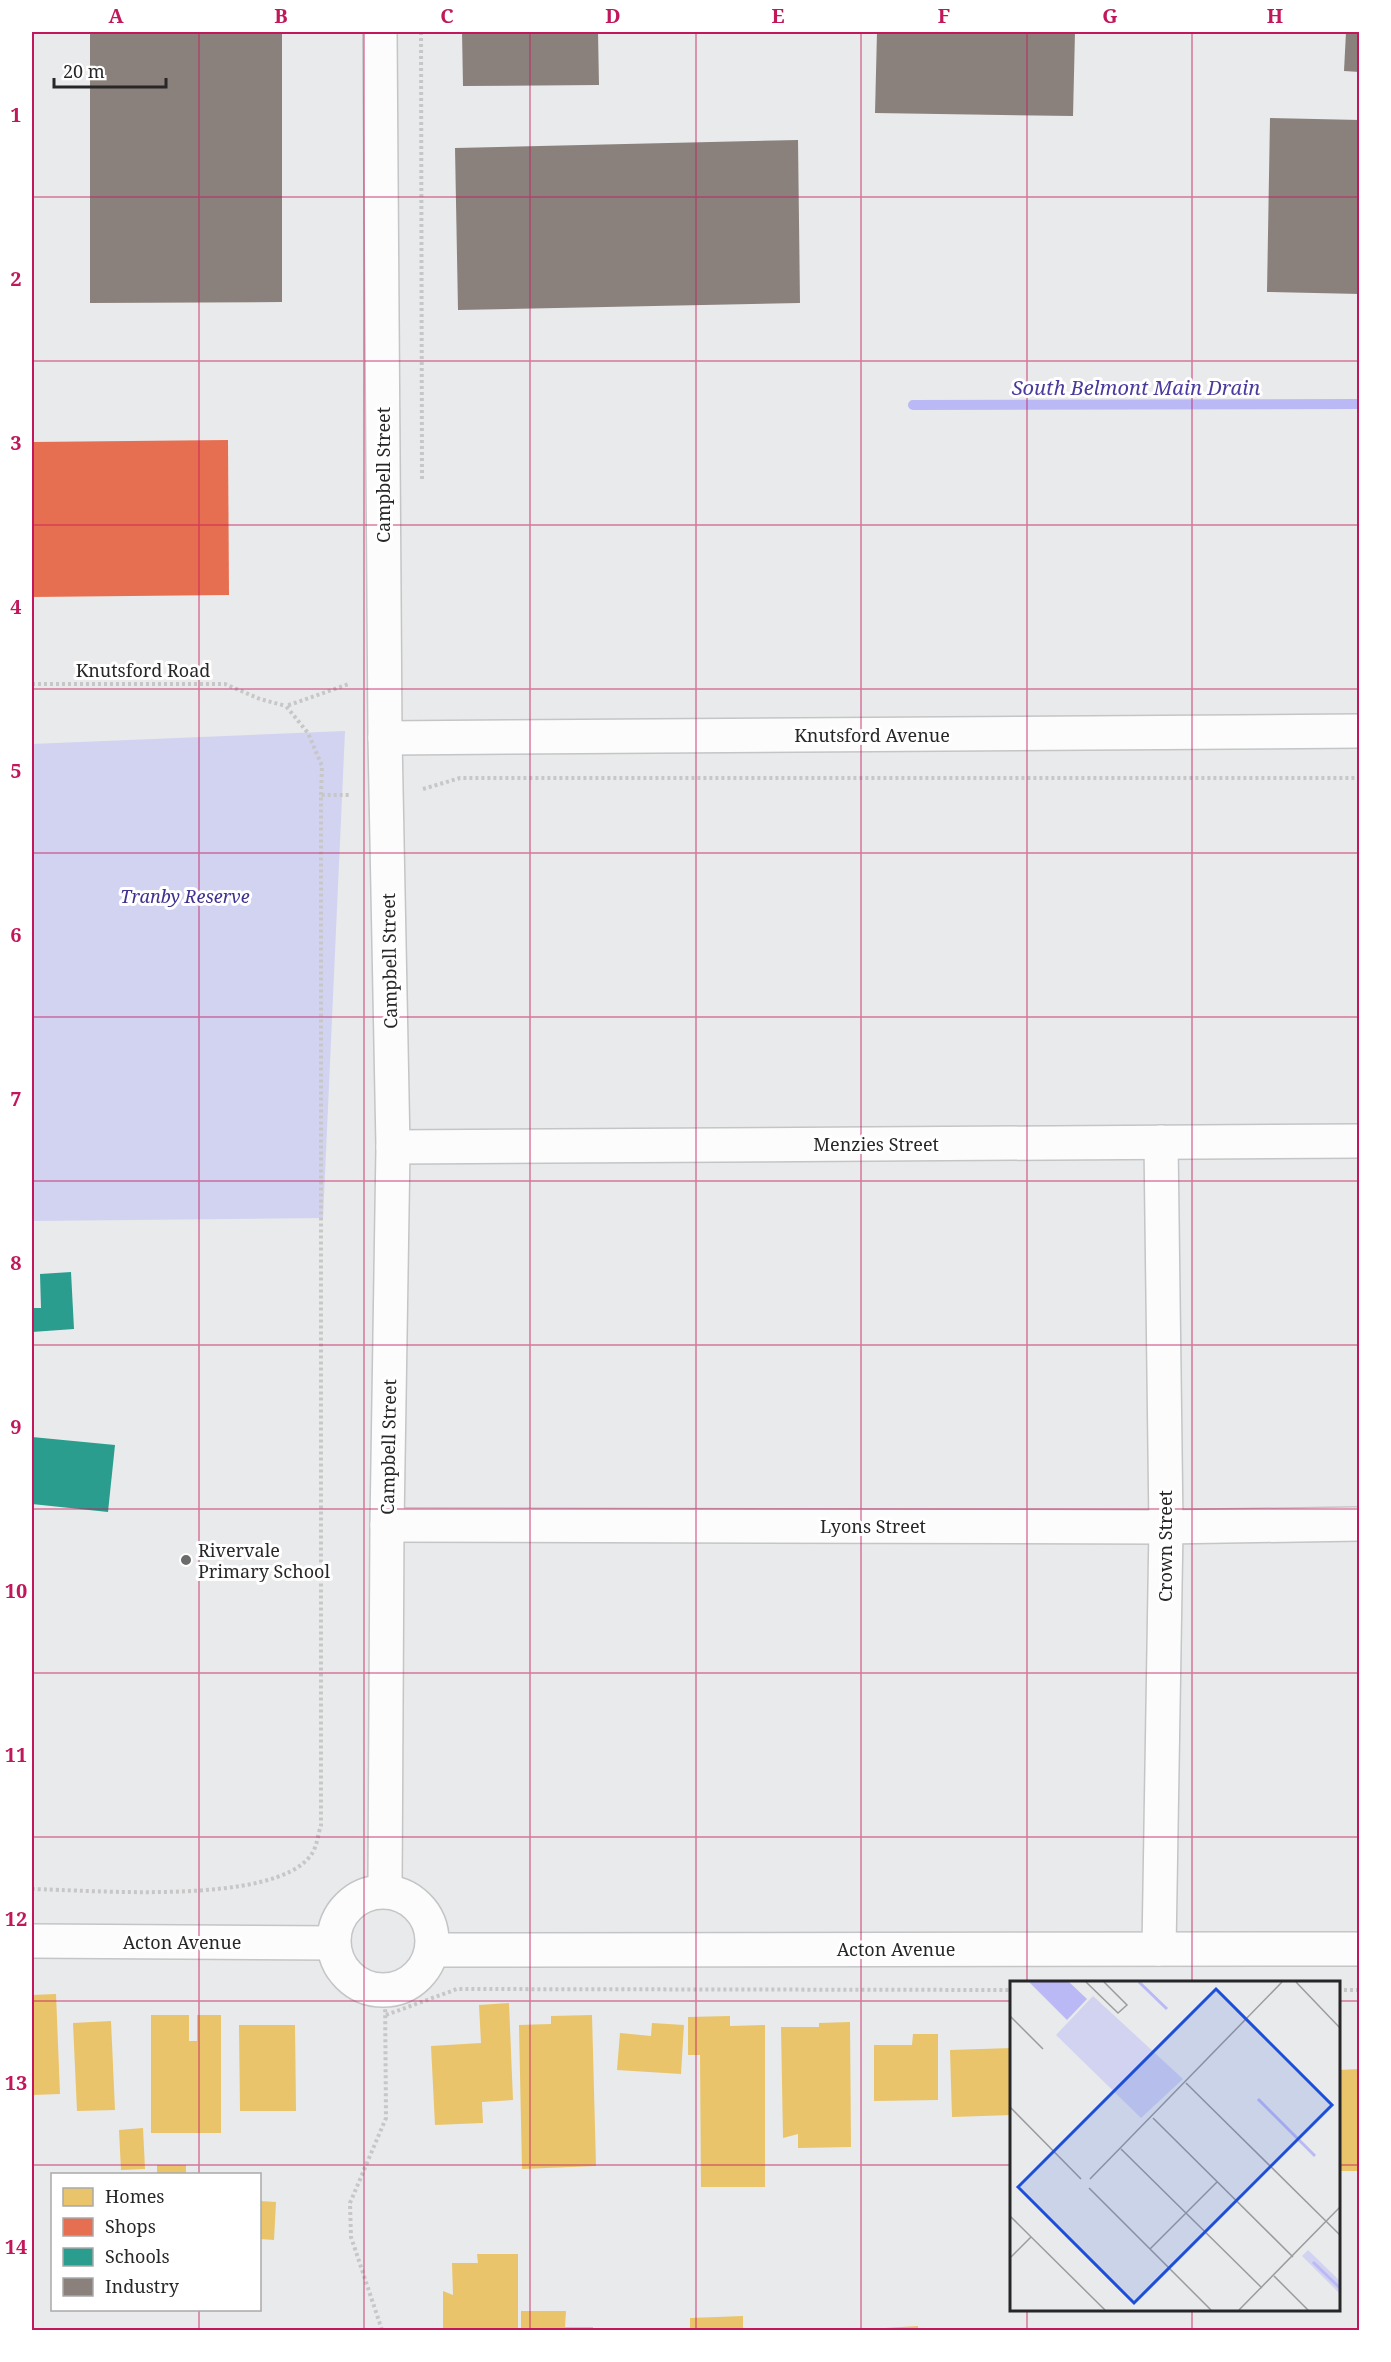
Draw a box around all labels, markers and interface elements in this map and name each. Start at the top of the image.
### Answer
text: A [108,2,124,29]
text: B [274,2,288,29]
text: C [440,2,454,29]
text: D [605,2,621,29]
text: E [771,2,785,29]
text: F [938,2,950,29]
text: G [1102,2,1118,29]
text: H [1267,2,1283,29]
scale bar [54,51,166,89]
text: 20 m [63,59,105,83]
text: 1 [10,101,22,128]
text: 2 [10,265,22,292]
water label: South Belmont Main Drain [1012,374,1260,401]
street label: Campbell Street [371,407,395,543]
text: 3 [10,429,22,456]
text: 4 [10,593,22,620]
street label: Knutsford Road [76,658,210,682]
street label: Knutsford Avenue [794,723,950,747]
text: 5 [10,757,22,784]
park label: Tranby Reserve [120,884,250,908]
street label: Campbell Street [376,893,402,1029]
text: 6 [10,921,22,948]
text: 7 [10,1085,22,1112]
street label: Menzies Street [813,1132,939,1156]
text: 8 [10,1249,22,1276]
street label: Campbell Street [375,1379,401,1515]
text: 9 [10,1413,22,1440]
street label: Crown Street [1153,1490,1177,1602]
street label: Lyons Street [820,1514,926,1538]
place label: Rivervale Primary School [198,1538,330,1583]
marker: Rivervale Primary School [179,1553,193,1567]
text: 10 [5,1577,27,1604]
text: 11 [5,1741,27,1768]
text: 12 [5,1905,27,1932]
street label: Acton Avenue [123,1930,241,1954]
street label: Acton Avenue [837,1937,955,1961]
inset map [1010,1981,1340,2311]
text: 13 [5,2069,27,2096]
legend [51,2173,261,2311]
text: Homes [105,2184,164,2208]
text: Shops [105,2214,156,2238]
text: 14 [5,2233,27,2260]
text: Schools [105,2244,170,2268]
text: Industry [105,2274,180,2298]

